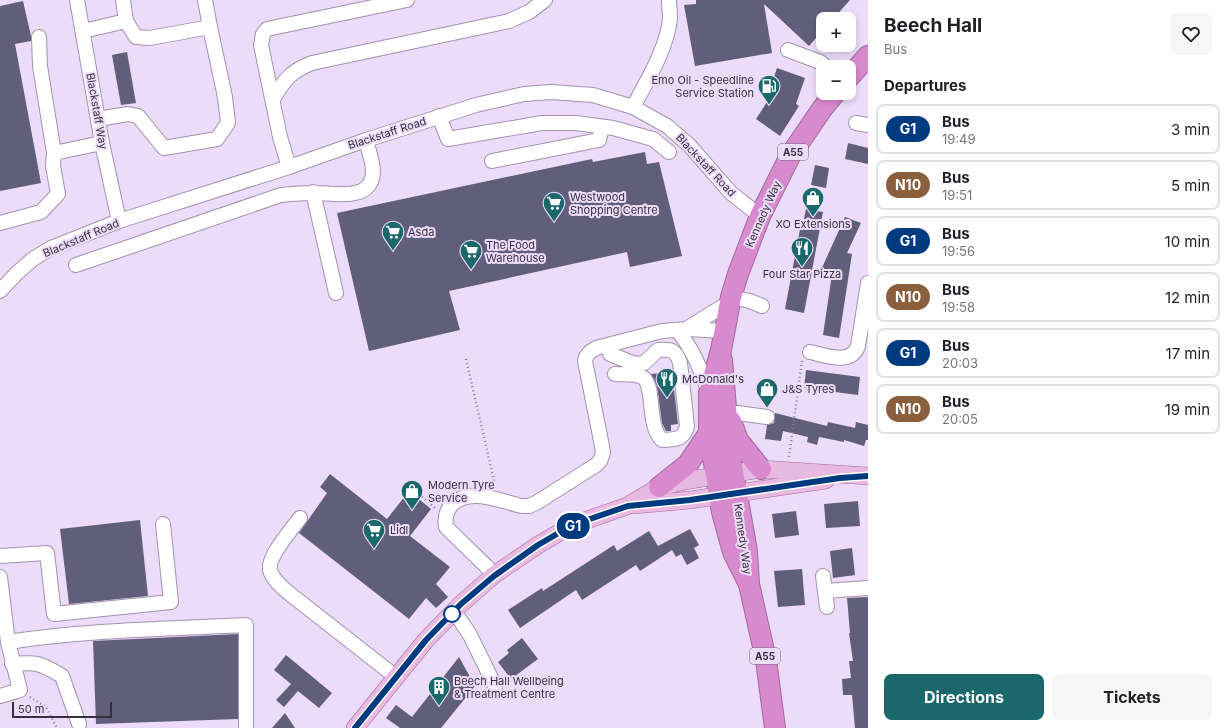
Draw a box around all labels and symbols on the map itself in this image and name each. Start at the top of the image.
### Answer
street label: Blackstaff Way [83,72,111,150]
place label: Emo Oil - Speedline Service Station [651,73,754,100]
fuel station icon: Emo Oil - Speedline Service Station [756,73,782,106]
street label: Blackstaff Road [346,114,428,152]
street label: Blackstaff Road [673,130,739,200]
road number: A55 [778,144,808,160]
street label: Kennedy Way [742,179,784,249]
shop icon: XO Extensions [800,185,826,218]
supermarket icon: Westwood Shopping Centre [541,190,567,223]
place label: Westwood Shopping Centre [570,190,658,217]
street label: Blackstaff Road [41,216,121,260]
place label: XO Extensions [775,217,851,231]
supermarket icon: Asda [380,219,406,252]
place label: Asda [408,225,434,239]
restaurant icon: Four Star Pizza [789,235,815,268]
supermarket icon: The Food Warehouse [458,238,484,271]
place label: The Food Warehouse [486,238,545,265]
place label: Four Star Pizza [763,267,841,281]
restaurant icon: McDonald's [654,366,680,399]
place label: McDonald's [682,372,744,386]
shop icon: J&S Tyres [754,376,780,409]
place label: J&S Tyres [782,382,834,396]
shop icon: Modern Tyre Service [399,478,425,511]
place label: Modern Tyre Service [428,478,495,505]
street label: Kennedy Way [731,503,755,575]
line badge: G1 [555,513,591,539]
supermarket icon: Lidl [361,517,387,550]
place label: Lidl [390,523,408,537]
unlabelled marker [443,605,461,623]
road number: A55 [750,648,780,664]
building icon: Beech Hall Wellbeing & Treatment Centre [426,674,452,707]
place label: Beech Hall Wellbeing & Treatment Centre [454,674,564,701]
scale bar [12,700,112,719]

